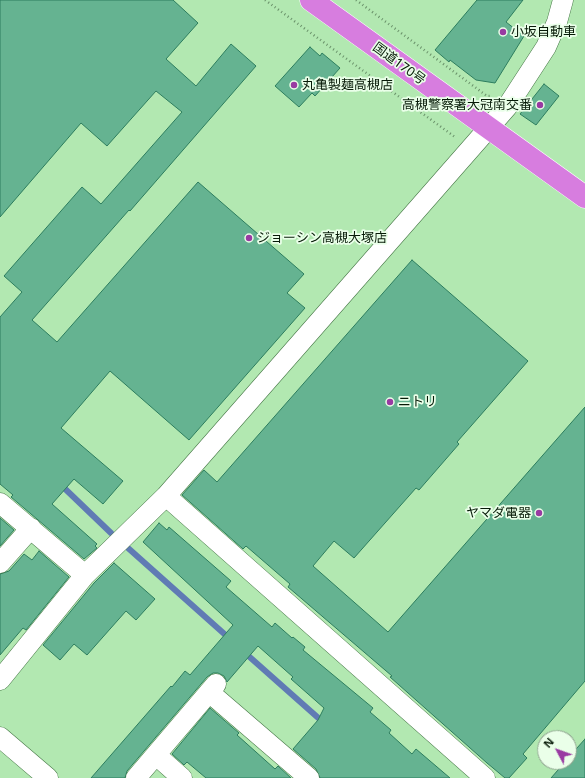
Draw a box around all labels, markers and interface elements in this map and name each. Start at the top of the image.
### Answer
place label: 小坂自動車 [511,24,576,40]
marker: 小坂自動車 [498,27,508,37]
street label: 国道170号 [370,40,428,88]
place label: 丸亀製麺高槻店 [302,77,393,93]
marker: 丸亀製麺高槻店 [289,80,299,90]
place label: 高槻警察署大冠南交番 [402,97,532,113]
marker: 高槻警察署大冠南交番 [535,100,545,110]
place label: ジョーシン高槻大塚店 [257,230,387,246]
marker: ジョーシン高槻大塚店 [244,233,254,243]
place label: ニトリ [398,394,437,410]
marker: ニトリ [385,397,395,407]
place label: ヤマダ電器 [466,505,531,521]
marker: ヤマダ電器 [534,508,544,518]
north arrow [537,730,577,770]
text: N [540,734,557,751]

